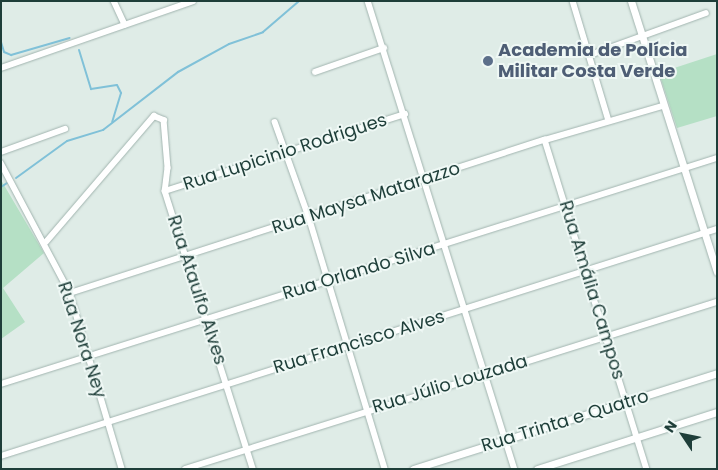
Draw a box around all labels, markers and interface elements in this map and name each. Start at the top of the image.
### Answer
place label: Academia de Polícia Militar Costa Verde [498,40,687,82]
marker: Academia de Polícia Militar Costa Verde [482,55,494,67]
street label: Rua Lupicinio Rodrigues [180,109,390,195]
street label: Rua Maysa Matarazzo [269,157,463,239]
street label: Rua Amália Campos [555,198,629,382]
street label: Rua Ataulfo Alves [163,213,231,367]
street label: Rua Orlando Silva [280,237,438,305]
street label: Rua Nora Ney [53,279,111,401]
street label: Rua Francisco Alves [271,306,447,378]
street label: Rua Júlio Louzada [370,350,530,418]
street label: Rua Trinta e Quatro [479,385,651,457]
north arrow [658,410,708,460]
text: N [659,417,682,437]

